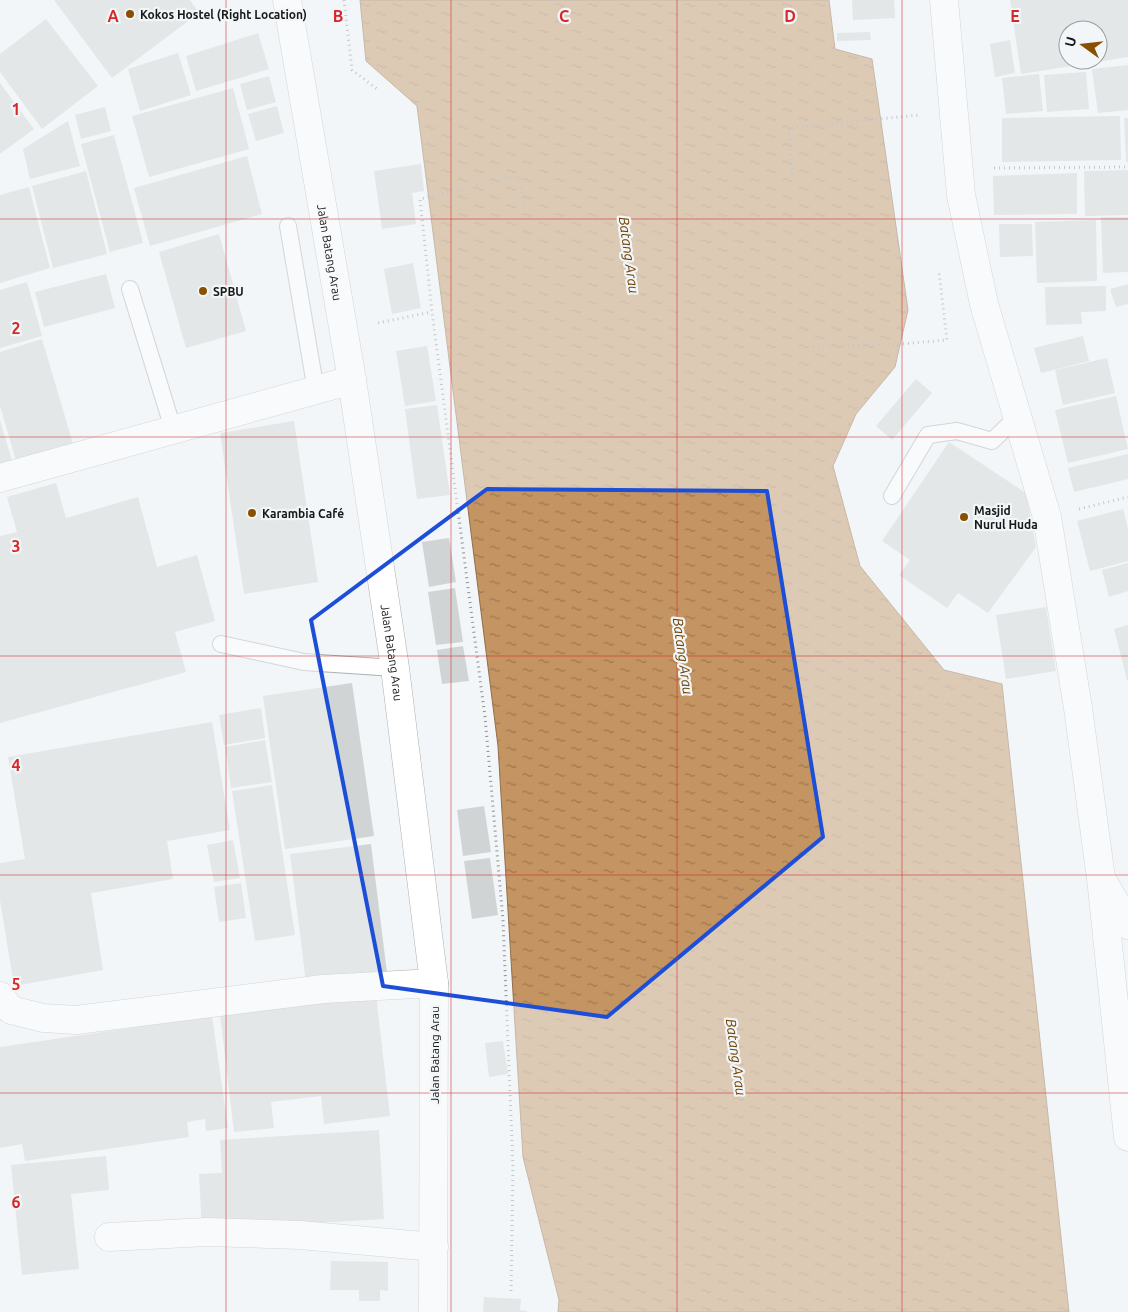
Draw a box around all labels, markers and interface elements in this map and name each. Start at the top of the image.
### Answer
text: A [107,7,119,25]
text: B [333,7,343,25]
text: C [559,7,569,25]
text: D [784,7,796,25]
text: E [1010,7,1020,25]
marker: Kokos Hostel (Right Location) [124,8,136,20]
place label: Kokos Hostel (Right Location) [140,8,307,22]
north arrow [1058,20,1108,70]
text: U [1061,35,1079,48]
text: 1 [11,100,21,118]
street label: Jalan Batang Arau [316,203,345,302]
water label: Batang Arau [616,216,642,295]
marker: SPBU [197,285,209,297]
place label: SPBU [213,285,244,298]
text: 2 [11,319,21,337]
place label: Masjid Nurul Huda [974,504,1038,531]
marker: Karambia Café [246,507,258,519]
place label: Karambia Café [262,507,344,520]
marker: Masjid Nurul Huda [958,511,970,523]
text: 3 [11,537,21,555]
street label: Jalan Batang Arau [379,603,406,702]
water label: Batang Arau [670,617,696,696]
text: 4 [11,756,21,774]
text: 5 [11,975,21,993]
street label: Jalan Batang Arau [428,1006,441,1104]
water label: Batang Arau [723,1018,749,1097]
text: 6 [11,1193,21,1211]

